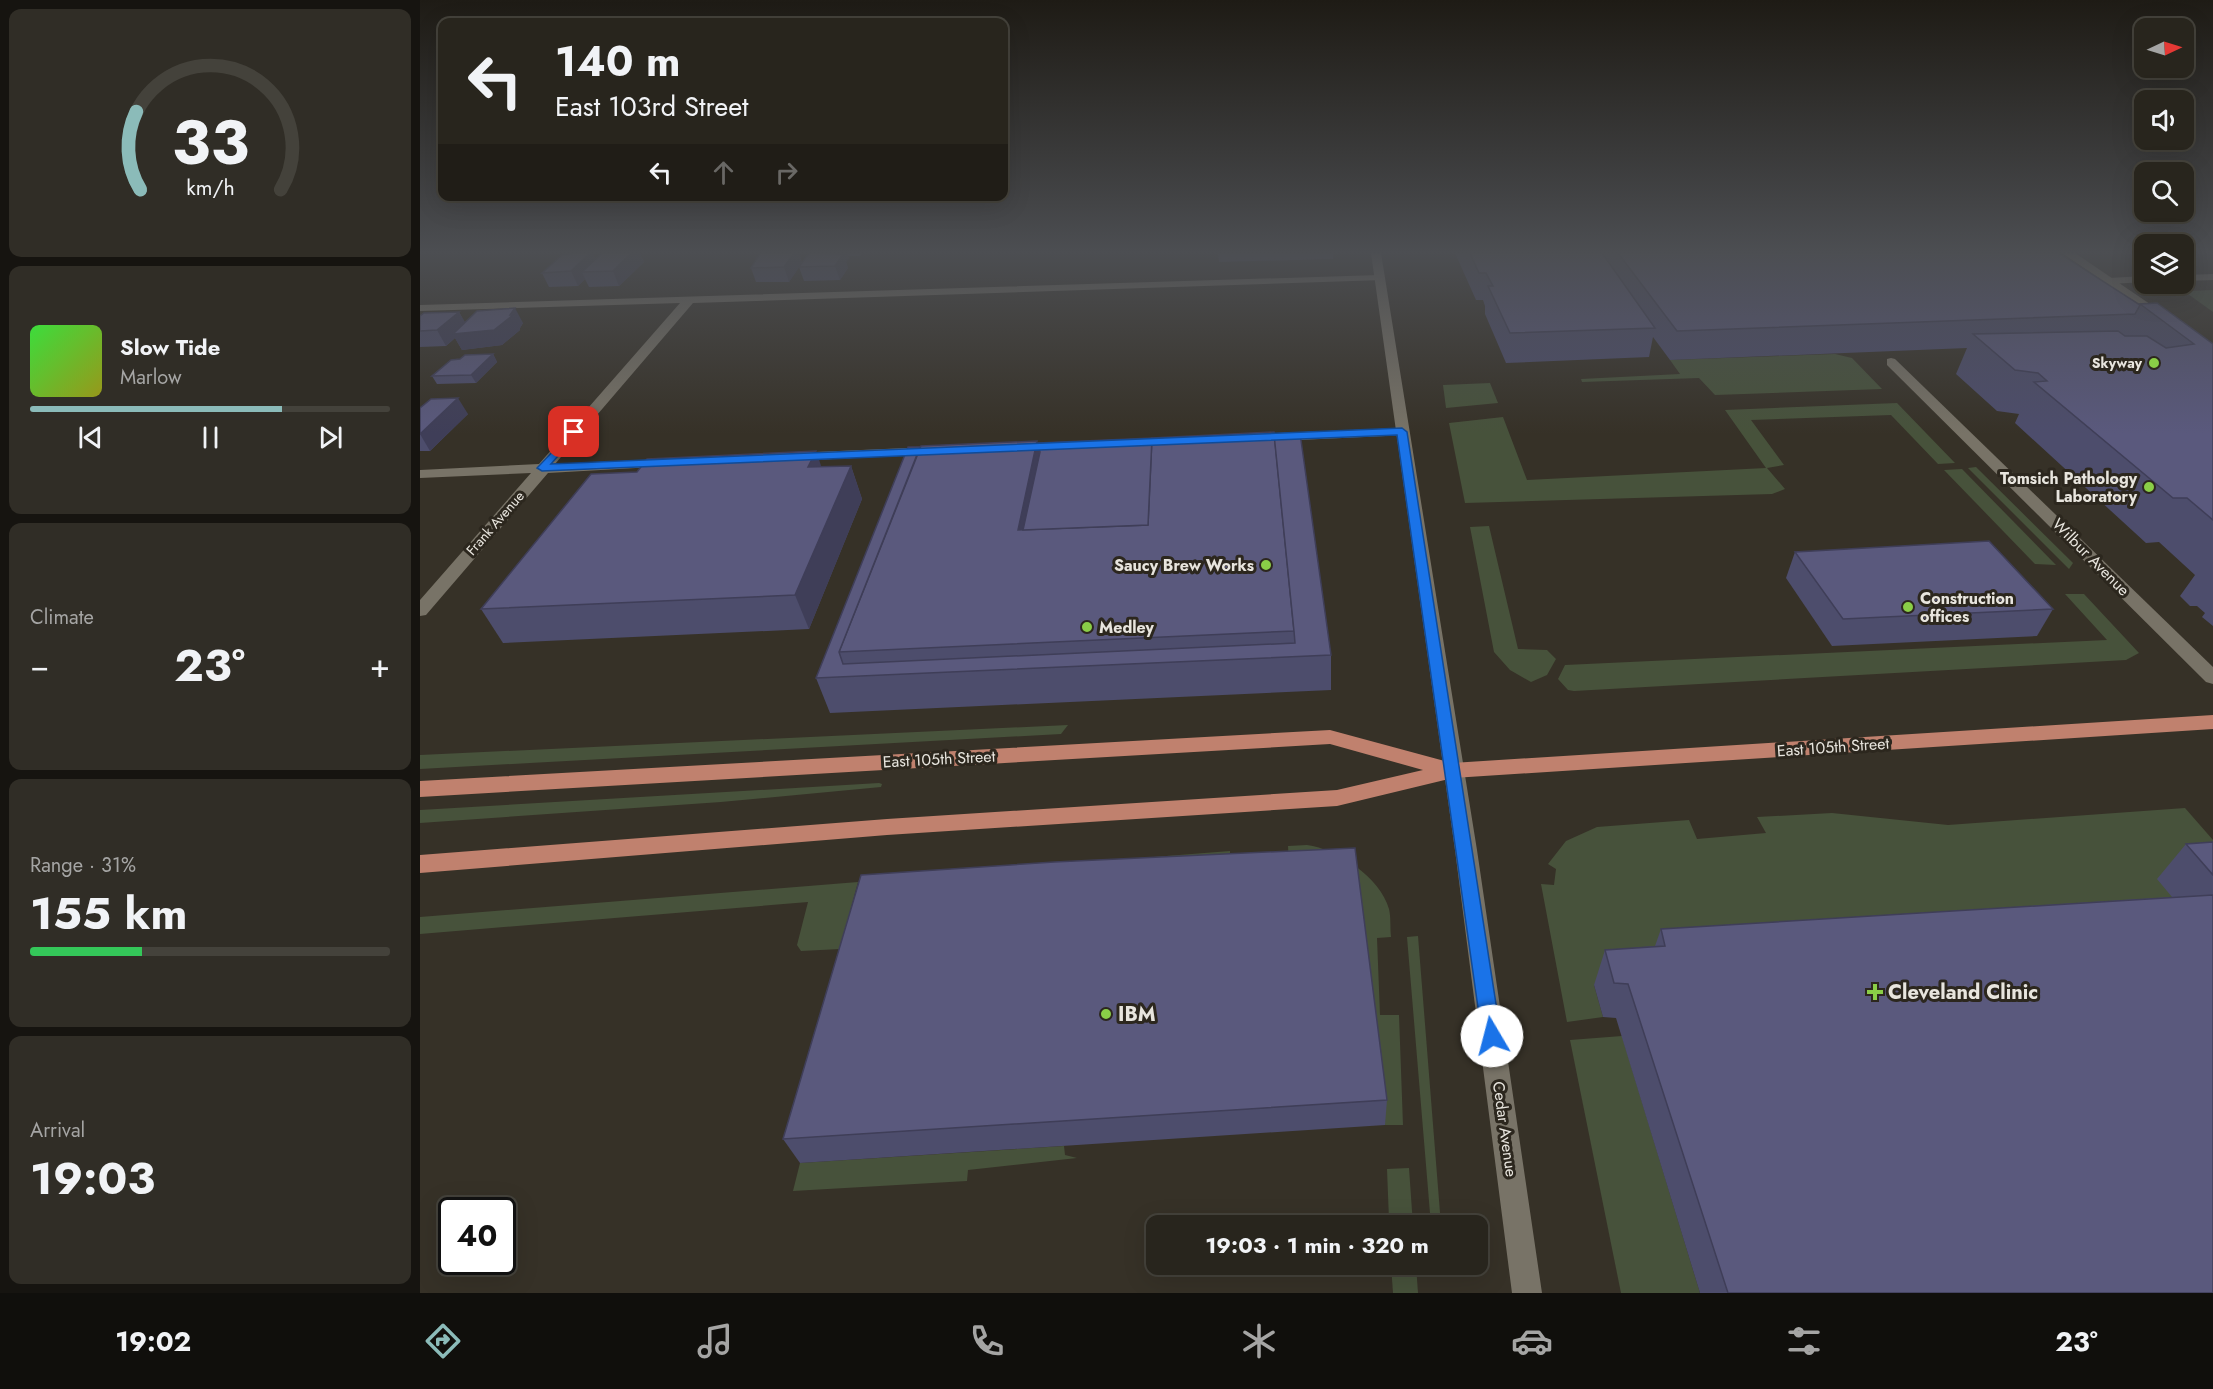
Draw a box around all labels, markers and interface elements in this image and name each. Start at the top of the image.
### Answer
north arrow [2134,18,2194,78]
map controls [2134,18,2194,294]
text: 140 m [555,31,681,92]
icon: left [456,42,534,120]
text: East 103rd Street [555,87,749,126]
button: sound [2134,90,2194,150]
text: 33 [171,97,249,187]
icon: left [644,156,677,189]
icon: ahead [707,156,740,189]
icon: right [770,156,803,189]
button: search [2134,162,2194,222]
text: km/h [186,172,234,203]
button: layers [2134,234,2194,294]
text: Slow Tide [120,331,220,363]
place label: Skyway [2092,353,2143,373]
marker: Skyway [2147,356,2161,370]
text: Marlow [120,363,182,392]
pin [548,406,599,457]
icon: arrive [557,415,590,448]
icon: previous [74,421,107,454]
icon: pause [194,421,227,454]
icon: next [314,421,347,454]
place label: Tomsich Pathology Laboratory [2000,467,2138,508]
marker: Tomsich Pathology Laboratory [2142,480,2156,494]
street label: Frank Avenue [461,486,529,560]
street label: Wilbur Avenue [2047,513,2135,601]
place label: Saucy Brew Works [1114,554,1254,577]
marker: Saucy Brew Works [1259,558,1273,572]
place label: Construction offices [1920,587,2014,628]
marker: Construction offices [1901,600,1915,614]
text: Climate [30,603,94,632]
place label: Medley [1099,616,1155,639]
marker: Medley [1080,620,1094,634]
text: 23° [174,633,245,698]
text: − [30,642,49,689]
text: + [370,642,390,689]
street label: East 105th Street [1776,732,1890,762]
street label: East 105th Street [882,745,996,773]
text: Range · 31% [30,851,136,880]
text: 155 km [30,881,187,946]
place label: Cleveland Clinic [1888,978,2038,1007]
marker: Cleveland Clinic [1866,983,1884,1001]
place label: IBM [1118,1000,1156,1029]
position arrow [1460,1004,1524,1068]
marker: IBM [1099,1007,1113,1021]
street label: Cedar Avenue [1487,1080,1523,1178]
text: Arrival [30,1116,85,1145]
text: 19:03 [30,1146,155,1211]
speed limit sign: 40 [438,1197,516,1275]
text: 19:03 · 1 min · 320 m [1205,1229,1429,1261]
icon: directions [422,1320,464,1362]
icon: music [694,1320,736,1362]
icon: phone [966,1320,1008,1362]
icon: climate [1238,1320,1280,1362]
icon: car [1511,1320,1553,1362]
icon: filters [1783,1320,1825,1362]
text: 19:02 [115,1322,191,1361]
text: 23° [2055,1322,2098,1361]

